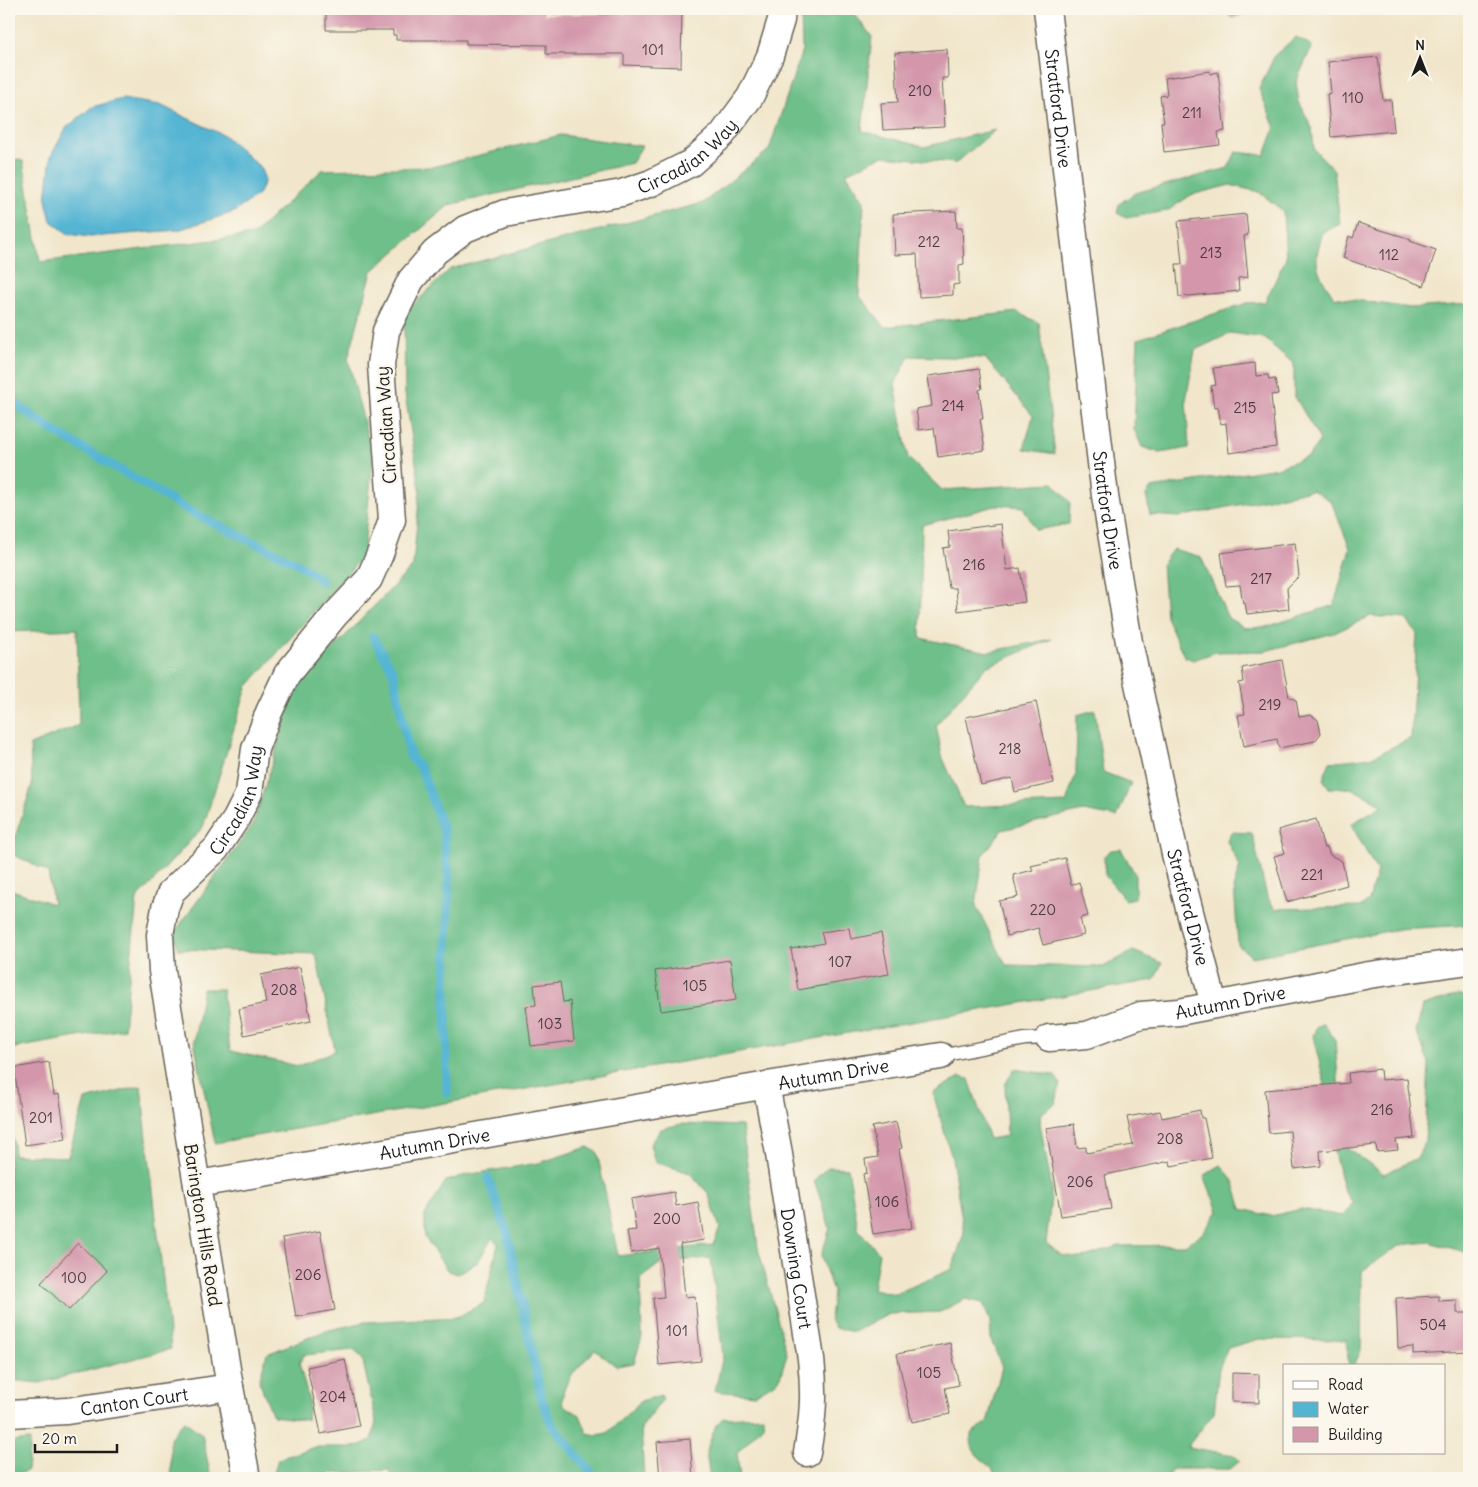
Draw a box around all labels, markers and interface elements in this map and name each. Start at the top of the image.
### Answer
north arrow [1396,32,1446,82]
text: N [1415,36,1425,54]
house number: 101 [642,40,664,59]
street label: Stratford Drive [1040,47,1077,169]
house number: 210 [908,81,932,100]
house number: 110 [1342,88,1364,107]
house number: 211 [1182,103,1202,122]
street label: Circadian Way [634,114,742,198]
house number: 212 [918,232,940,251]
house number: 213 [1200,243,1222,262]
house number: 112 [1379,245,1399,264]
street label: Circadian Way [370,365,402,485]
house number: 214 [942,396,965,415]
house number: 215 [1234,398,1256,417]
street label: Stratford Drive [1088,450,1128,571]
house number: 216 [963,555,985,574]
house number: 217 [1250,569,1272,588]
house number: 219 [1259,695,1281,714]
house number: 218 [999,739,1021,758]
street label: Circadian Way [204,744,267,860]
street label: Stratford Drive [1163,846,1215,968]
house number: 221 [1301,865,1323,884]
house number: 220 [1030,900,1056,919]
house number: 107 [829,952,851,971]
house number: 105 [683,976,707,995]
house number: 208 [271,980,297,999]
street label: Autumn Drive [1173,980,1287,1024]
house number: 103 [538,1014,562,1033]
street label: Autumn Drive [776,1053,891,1094]
house number: 216 [1371,1100,1393,1119]
house number: 201 [29,1108,53,1127]
street label: Autumn Drive [378,1122,492,1164]
house number: 208 [1157,1129,1183,1148]
street label: Barington Hills Road [179,1142,227,1308]
house number: 206 [1067,1172,1093,1191]
house number: 106 [875,1192,899,1211]
street label: Downing Court [776,1206,818,1330]
house number: 200 [653,1209,681,1228]
house number: 206 [295,1265,321,1284]
house number: 100 [61,1268,87,1287]
house number: 504 [1419,1315,1447,1334]
house number: 101 [666,1321,688,1340]
house number: 105 [917,1363,941,1382]
legend [1283,1364,1446,1454]
text: Road [1328,1375,1363,1394]
street label: Canton Court [79,1382,190,1420]
house number: 204 [320,1387,347,1406]
text: Water [1328,1399,1369,1418]
scale bar [35,1422,118,1454]
text: Building [1328,1425,1383,1444]
text: 20 m [42,1429,77,1448]

